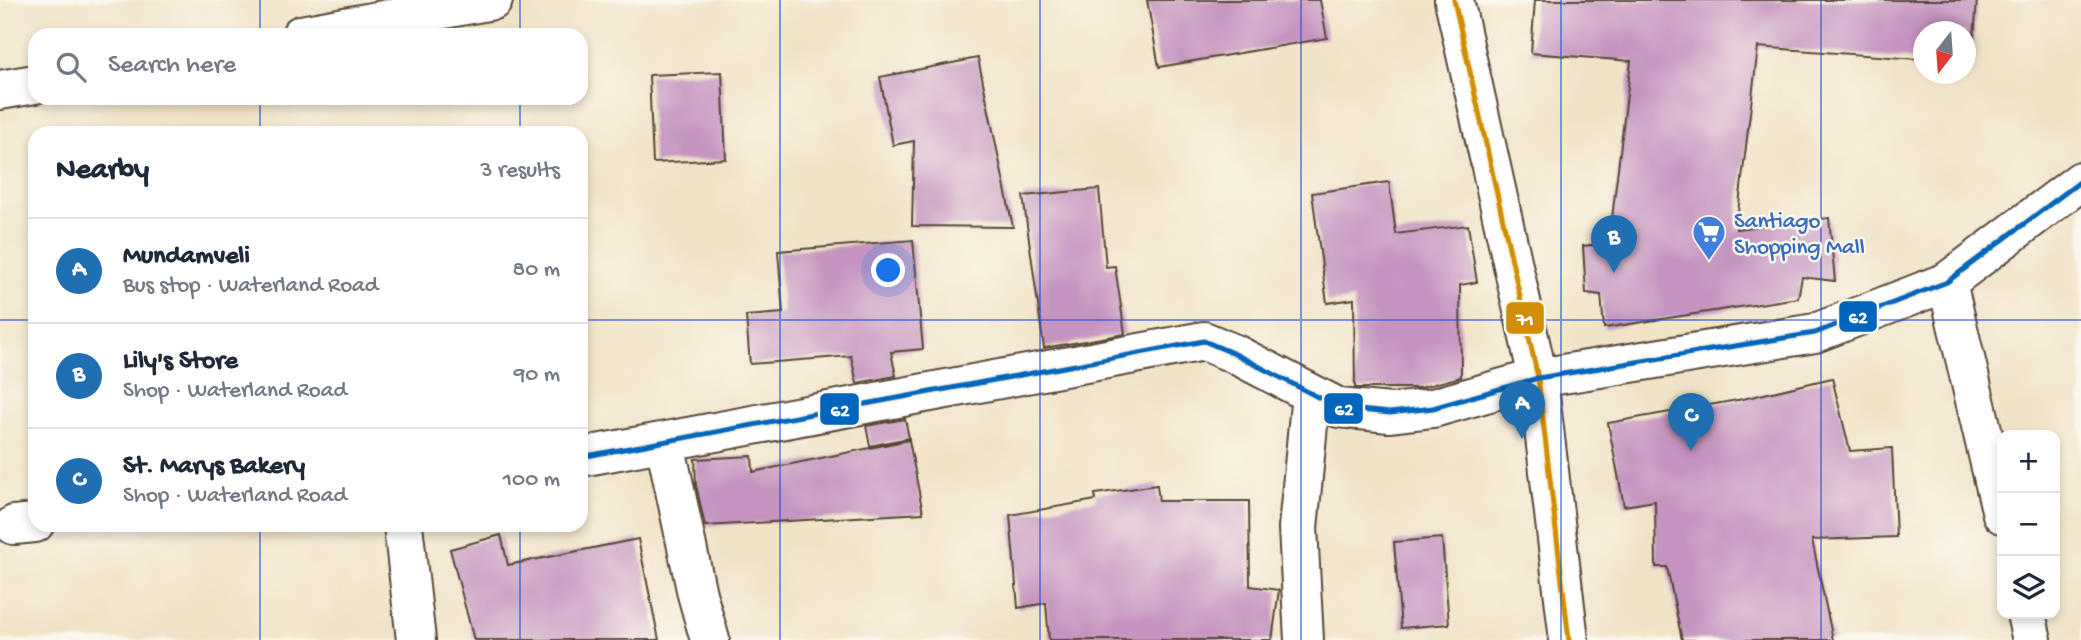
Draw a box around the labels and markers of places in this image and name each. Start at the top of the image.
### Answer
place label: Santiago Shopping Mall [1734,209,1865,262]
supermarket icon: Santiago Shopping Mall [1690,213,1728,262]
pin: B [1591,215,1637,273]
pin: A [1499,381,1545,439]
pin: C [1668,393,1714,451]

